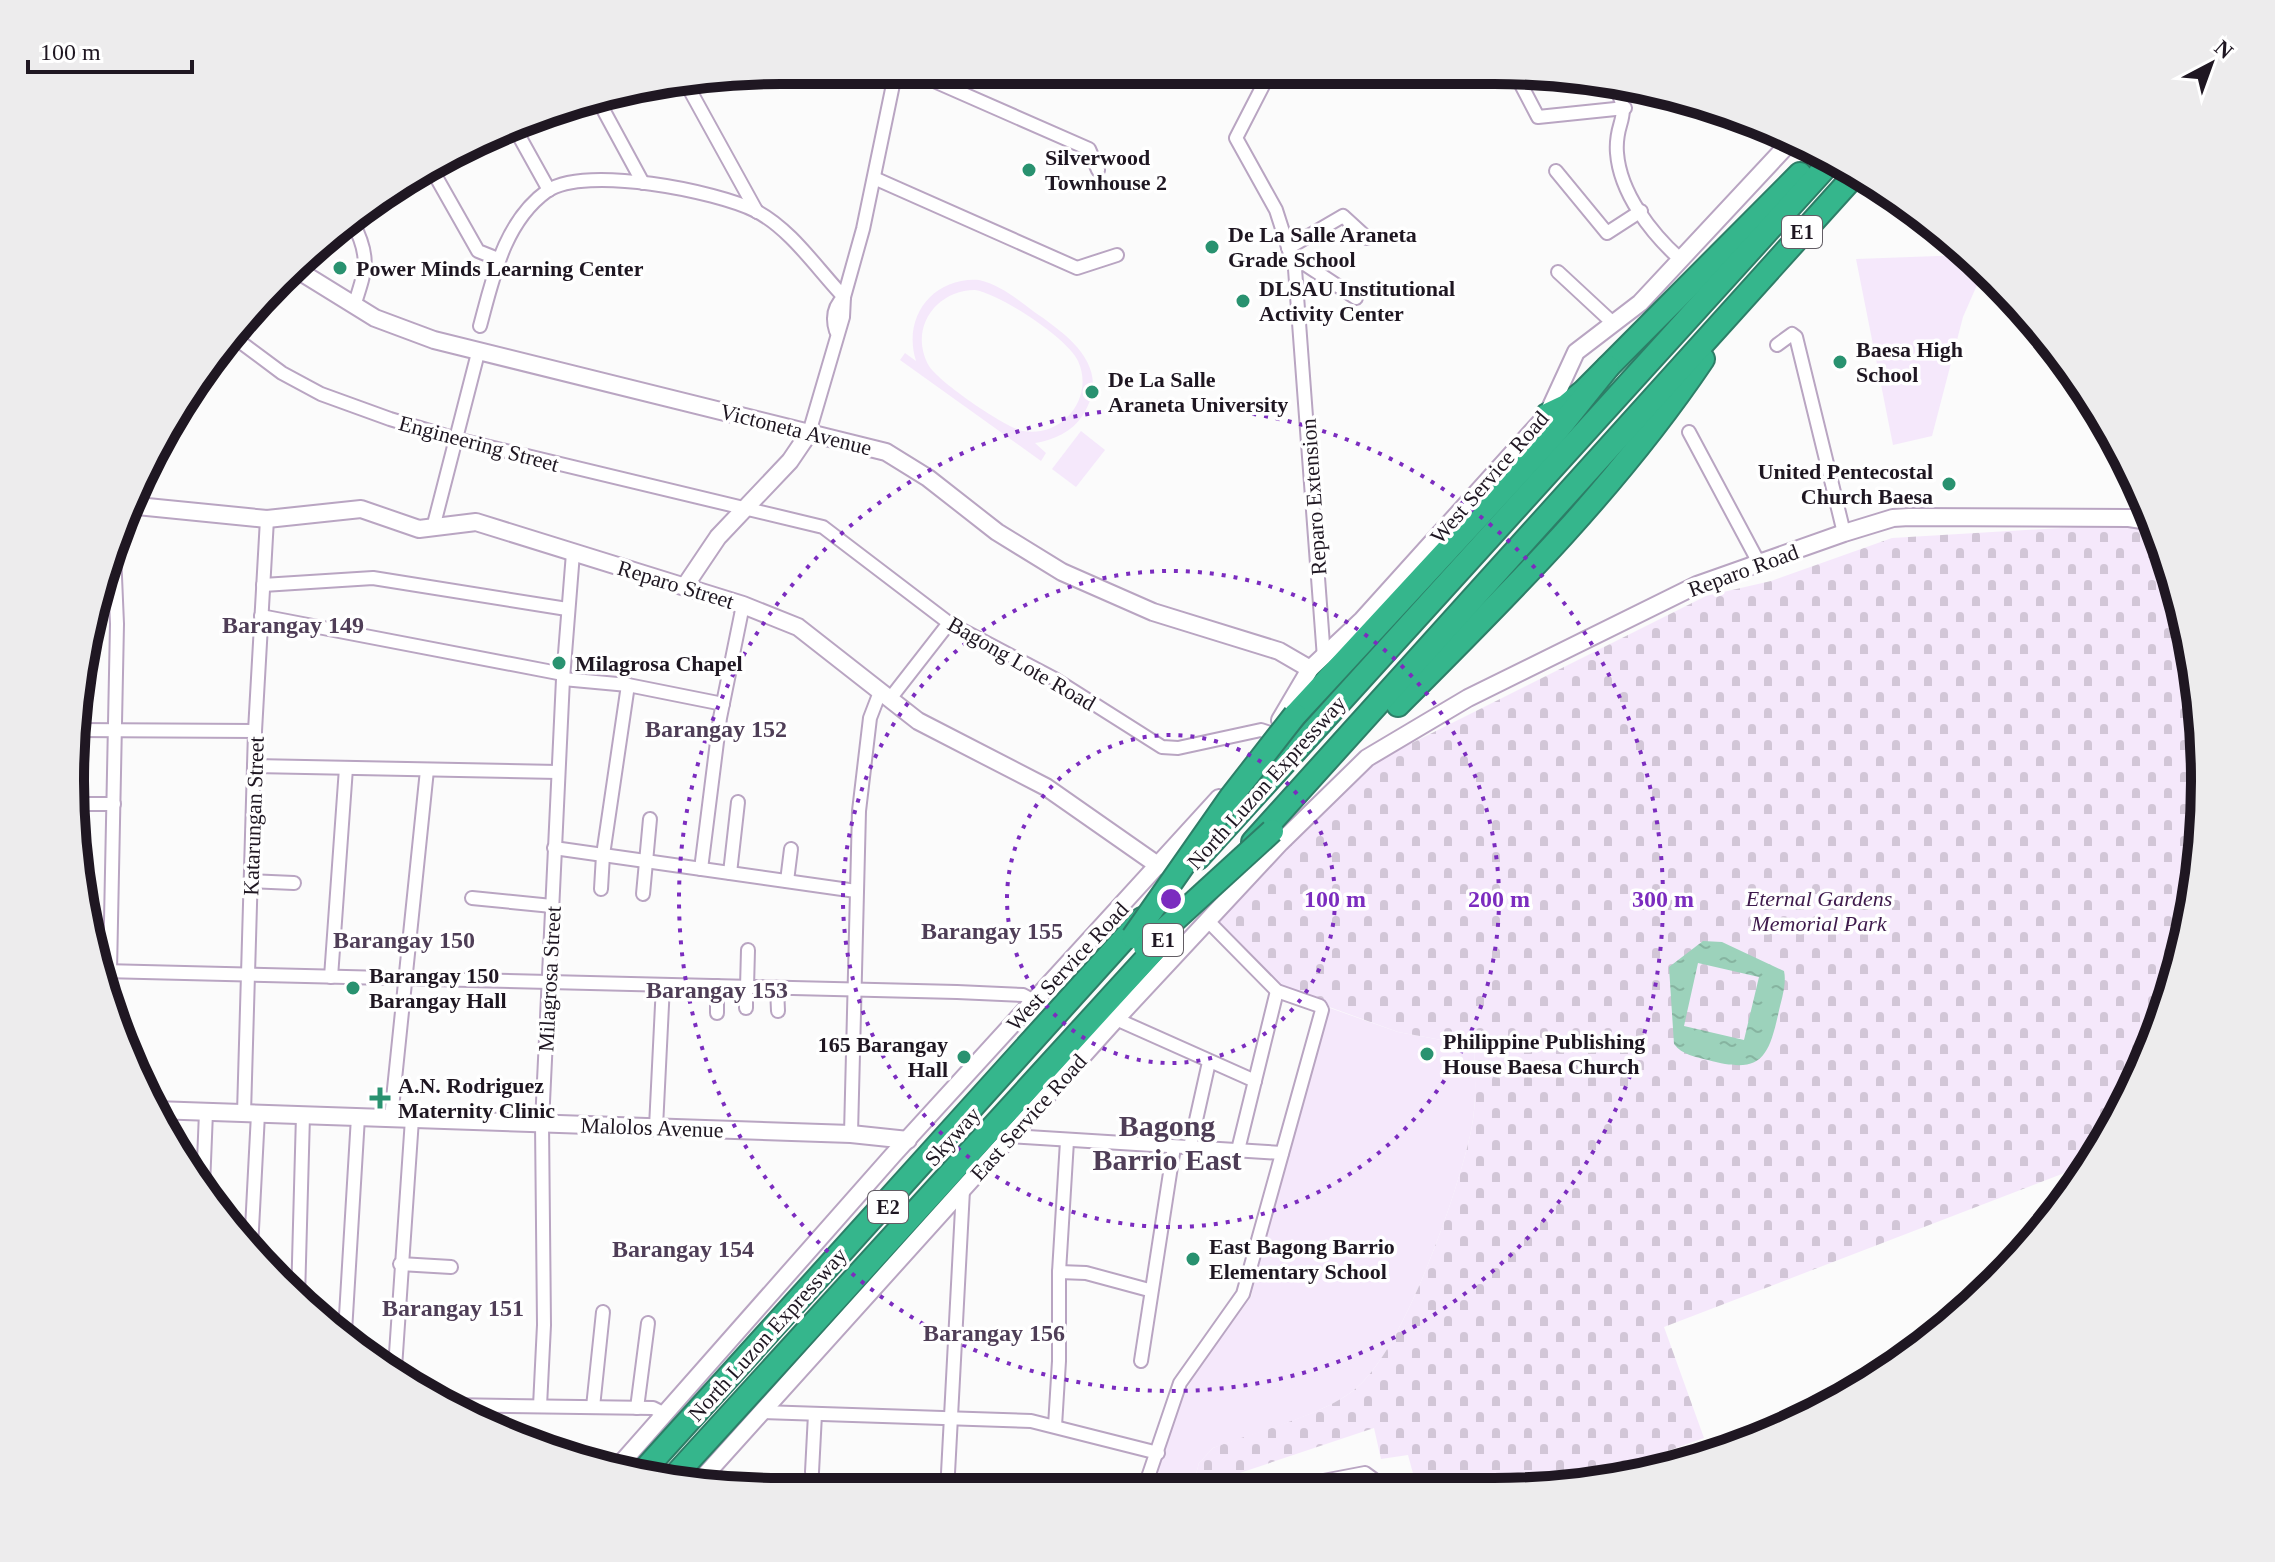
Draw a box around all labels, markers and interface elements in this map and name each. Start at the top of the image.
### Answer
scale bar [28,24,192,74]
north arrow [2171,24,2251,104]
text: N [2210,35,2238,64]
text: 100 m [40,39,101,65]
place label: Silverwood Townhouse 2 [1045,145,1167,195]
marker: Silverwood Townhouse 2 [1020,161,1038,179]
road number: E1 [1782,216,1822,248]
place label: De La Salle Araneta Grade School [1228,222,1417,272]
marker: De La Salle Araneta Grade School [1203,238,1221,256]
place label: Power Minds Learning Center [356,256,644,281]
marker: Power Minds Learning Center [331,259,349,277]
place label: DLSAU Institutional Activity Center [1259,276,1455,326]
marker: DLSAU Institutional Activity Center [1234,292,1252,310]
place label: Baesa High School [1856,337,1963,387]
marker: Baesa High School [1831,353,1849,371]
place label: De La Salle Araneta University [1108,367,1288,417]
marker: De La Salle Araneta University [1083,383,1101,401]
street label: Victoneta Avenue [718,399,874,460]
street label: West Service Road [1425,406,1554,548]
street label: Engineering Street [396,410,561,477]
street label: Reparo Extension [1296,418,1331,576]
place label: United Pentecostal Church Baesa [1758,459,1933,509]
marker: United Pentecostal Church Baesa [1940,475,1958,493]
street label: Reparo Road [1685,539,1802,602]
street label: Reparo Street [615,555,737,614]
street label: Bagong Lote Road [944,611,1100,716]
district label: Barangay 149 [222,612,364,638]
place label: Milagrosa Chapel [575,651,743,676]
marker: Milagrosa Chapel [550,654,568,672]
street label: North Luzon Expressway [1182,690,1351,874]
district label: Barangay 152 [645,716,787,742]
street label: Katarungan Street [238,736,269,896]
centre of rings [1157,885,1185,913]
text: 100 m [1304,886,1366,912]
text: 200 m [1468,886,1530,912]
text: 300 m [1632,886,1694,912]
park label: Eternal Gardens Memorial Park [1745,886,1892,936]
street label: West Service Road [1001,897,1133,1036]
street label: Milagrosa Street [533,905,566,1053]
district label: Barangay 155 [921,918,1063,944]
road number: E1 [1143,924,1183,956]
district label: Barangay 150 [333,927,475,953]
place label: Barangay 150 Barangay Hall [369,963,507,1013]
district label: Barangay 153 [646,977,788,1003]
marker: Barangay 150 Barangay Hall [344,979,362,997]
place label: Philippine Publishing House Baesa Church [1443,1029,1645,1079]
place label: 165 Barangay Hall [818,1032,948,1082]
marker: Philippine Publishing House Baesa Church [1418,1045,1436,1063]
marker: 165 Barangay Hall [955,1048,973,1066]
street label: East Service Road [965,1049,1092,1186]
place label: A.N. Rodriguez Maternity Clinic [398,1073,555,1123]
marker: A.N. Rodriguez Maternity Clinic [369,1087,391,1109]
street label: Skyway [919,1102,985,1171]
district label: Bagong Barrio East [1092,1109,1242,1176]
street label: Malolos Avenue [580,1113,724,1142]
road number: E2 [868,1191,908,1223]
place label: East Bagong Barrio Elementary School [1209,1234,1395,1284]
district label: Barangay 154 [612,1236,754,1262]
street label: North Luzon Expressway [683,1242,852,1426]
marker: East Bagong Barrio Elementary School [1184,1250,1202,1268]
district label: Barangay 151 [382,1295,524,1321]
district label: Barangay 156 [923,1320,1065,1346]

